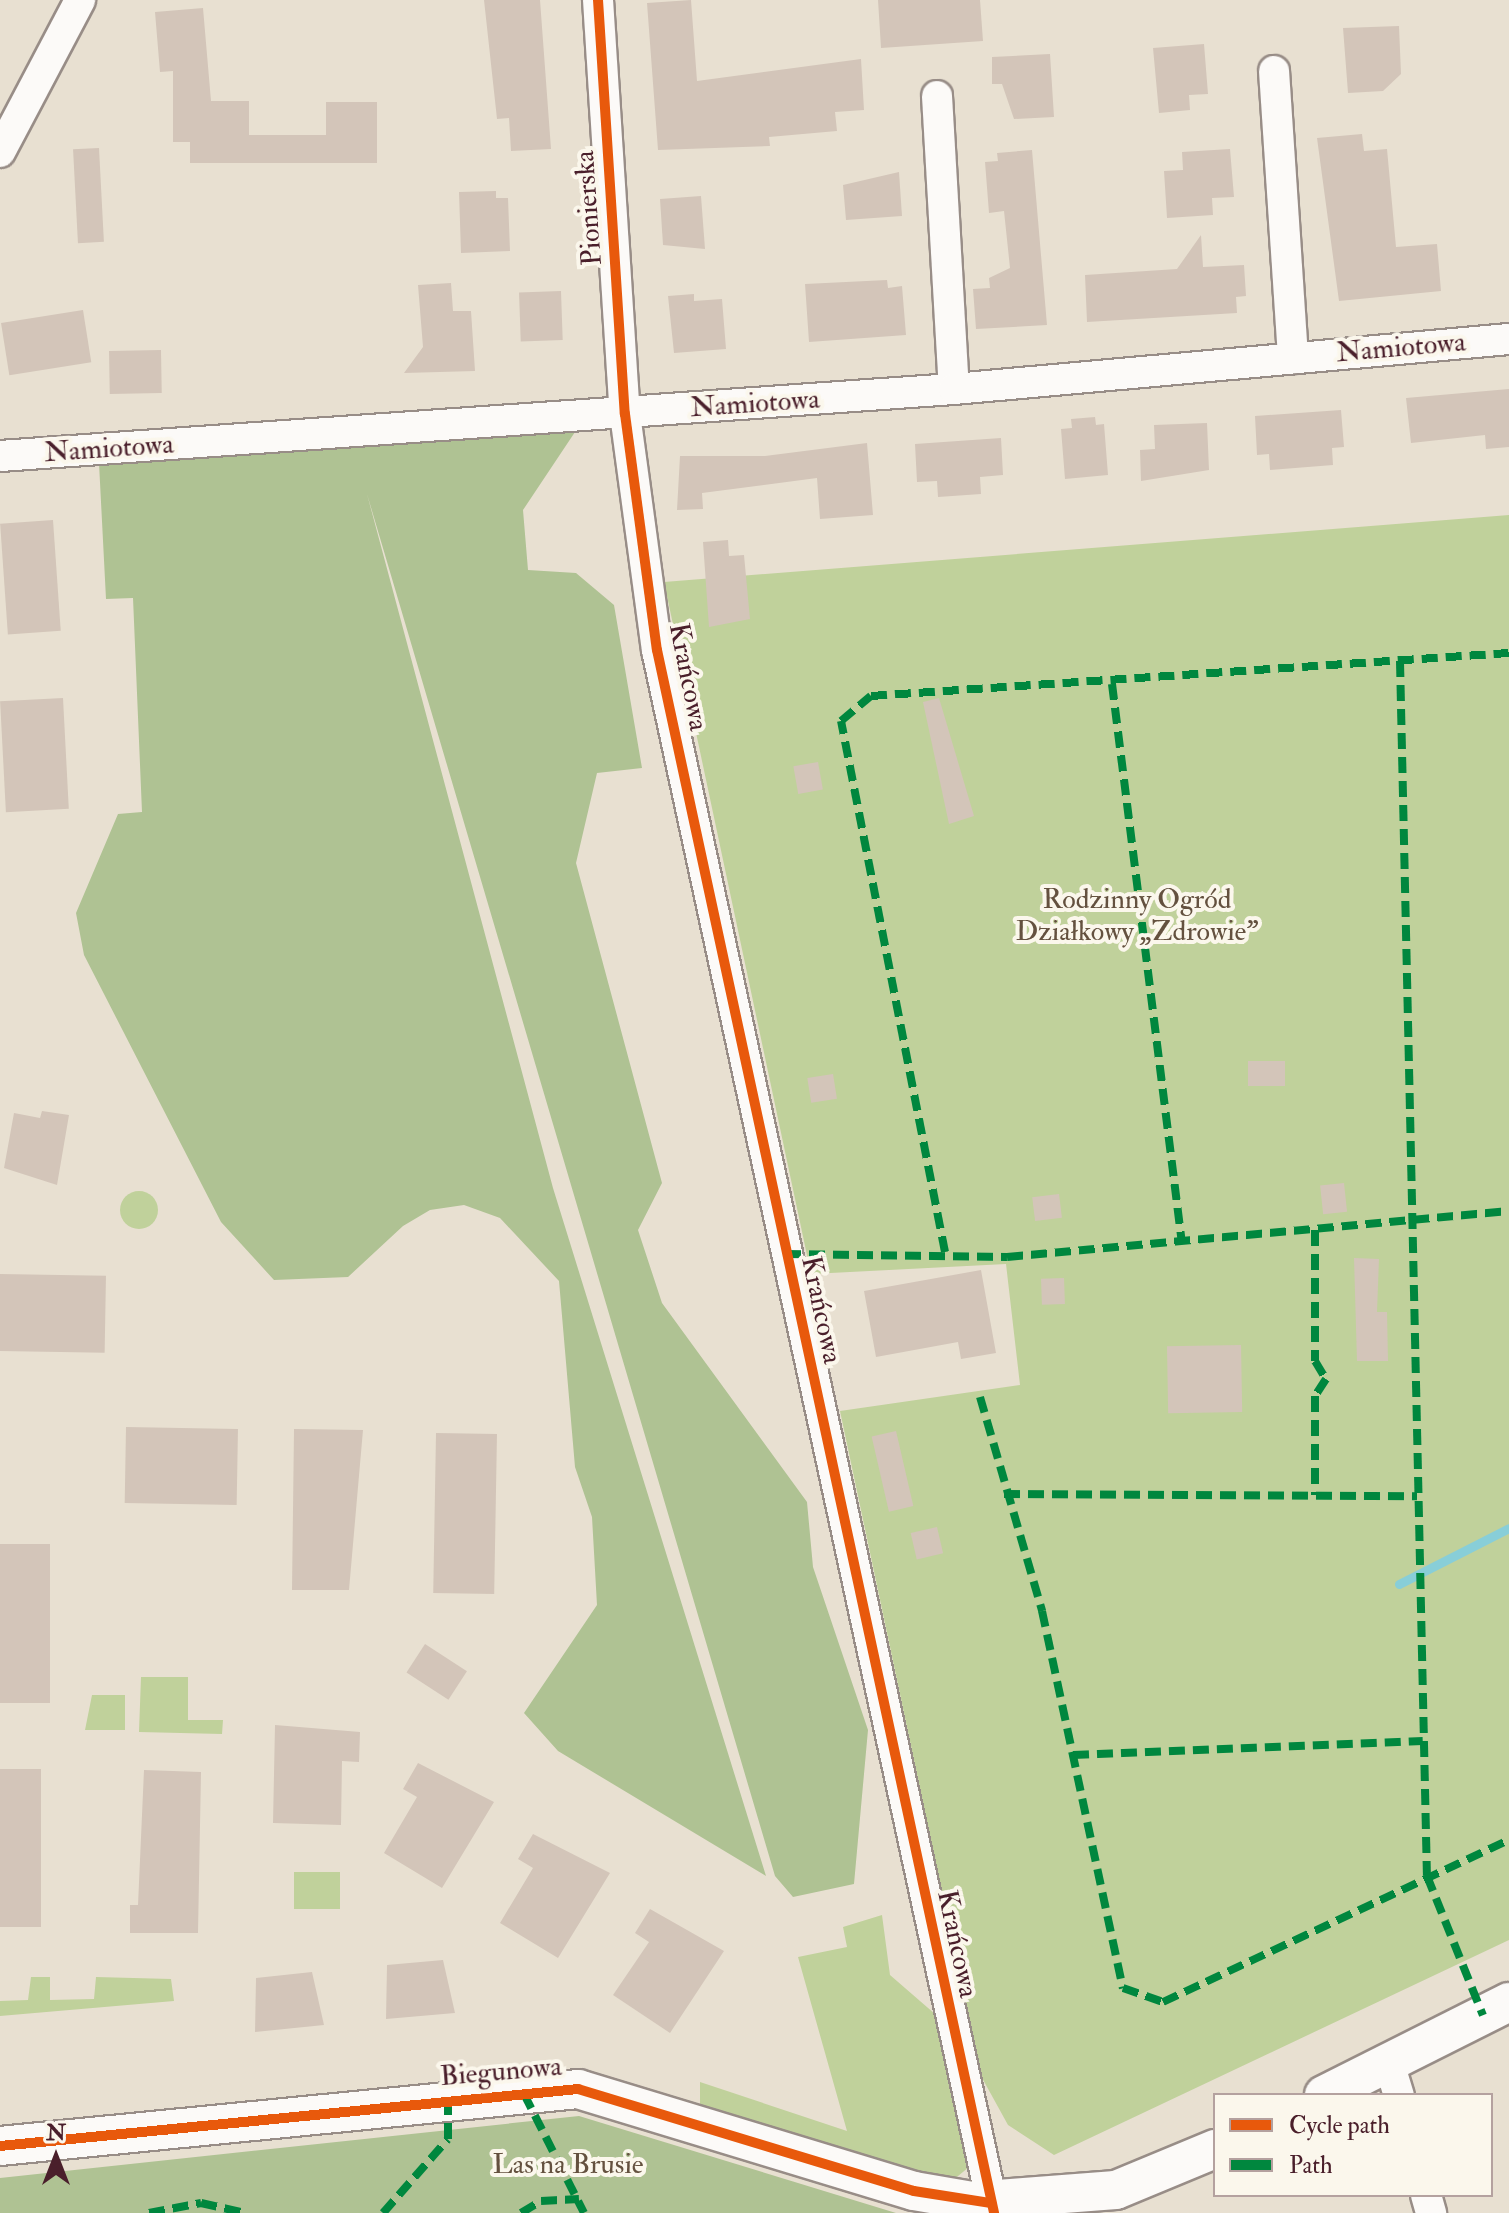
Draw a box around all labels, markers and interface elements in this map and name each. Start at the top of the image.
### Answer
street label: Pionierska [568,149,610,267]
street label: Namiotowa [1335,326,1467,370]
street label: Namiotowa [689,383,821,425]
street label: Namiotowa [43,428,175,470]
street label: Krańcowa [661,620,715,734]
park label: Rodzinny Ogród Działkowy „Zdrowie” [1015,883,1259,949]
street label: Krańcowa [793,1253,849,1367]
street label: Krańcowa [929,1887,985,2001]
street label: Biegunowa [439,2050,563,2094]
legend [1213,2093,1493,2197]
text: Cycle path [1289,2110,1390,2141]
north arrow [16,2117,96,2197]
text: N [46,2119,66,2147]
park label: Las na Brusie [493,2148,643,2182]
text: Path [1289,2150,1333,2181]

